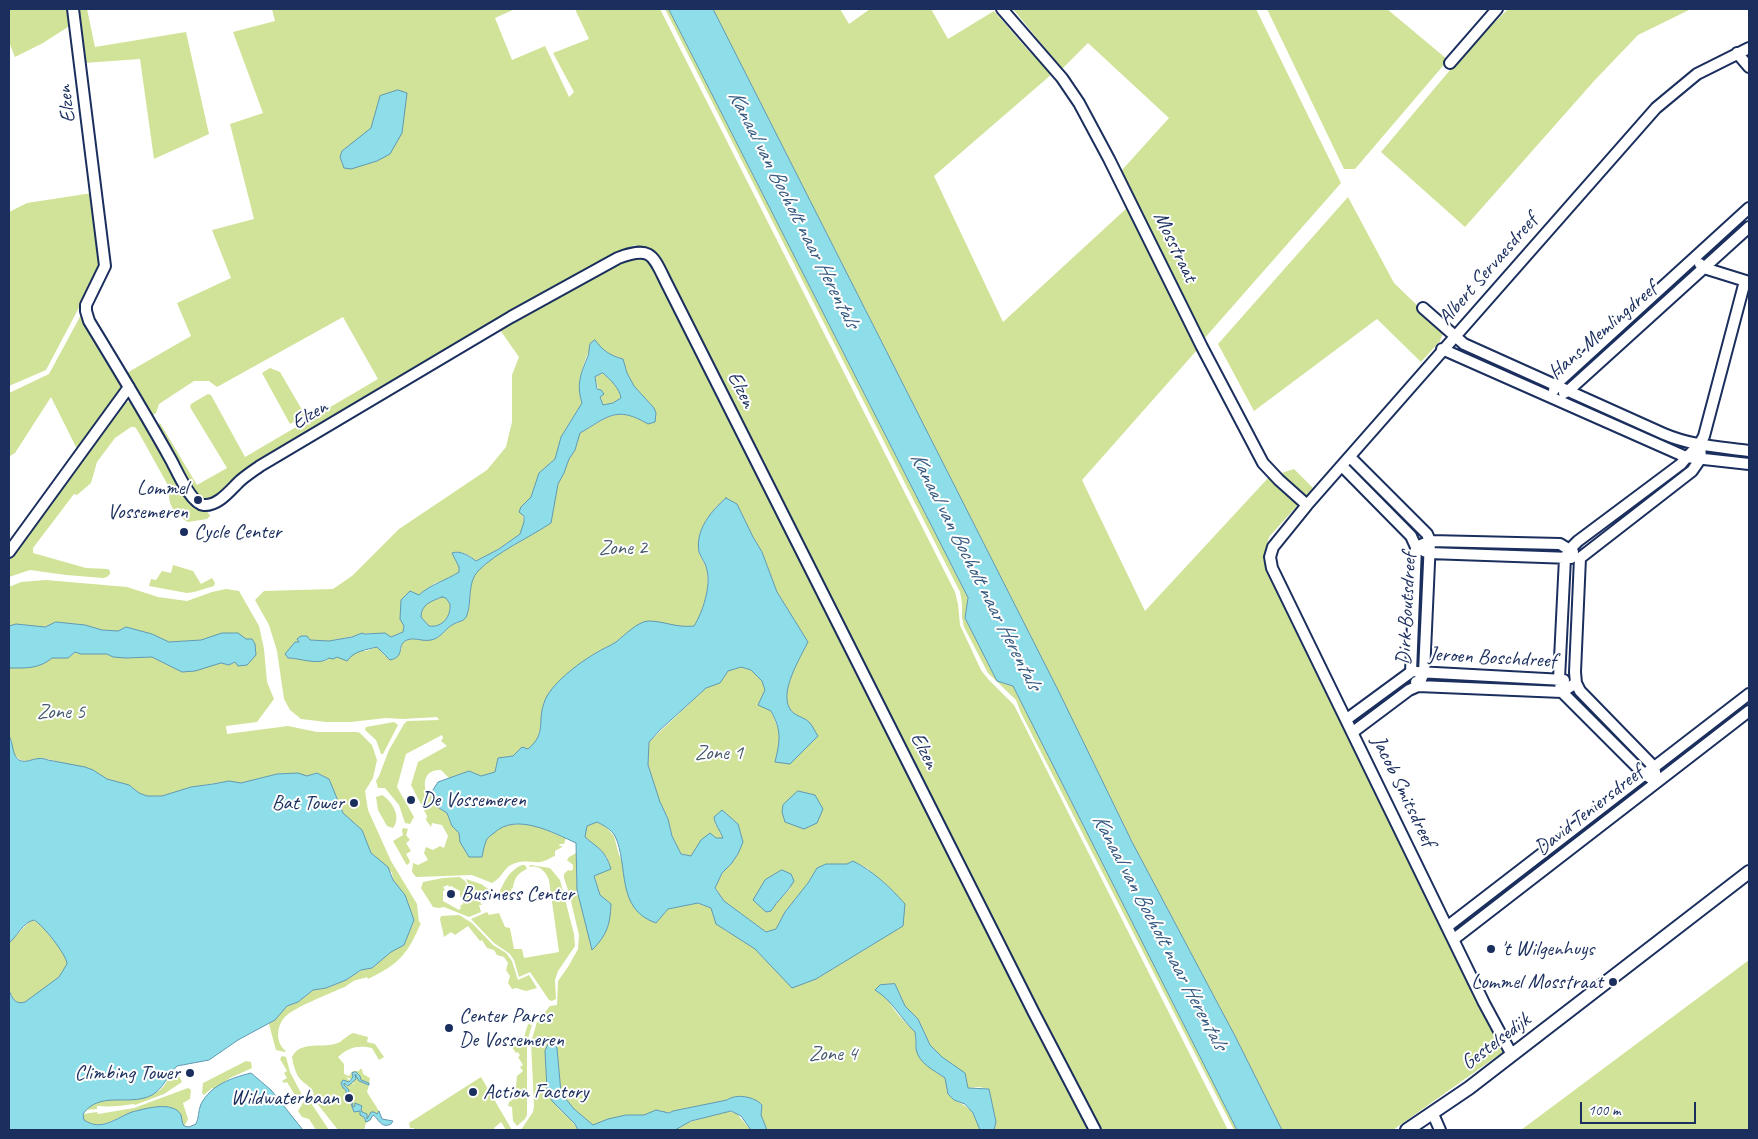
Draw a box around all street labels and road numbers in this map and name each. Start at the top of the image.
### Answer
street label: Elzen [52,84,82,124]
street label: Mosstraat [1147,208,1203,286]
street label: Albert Servaesdreef [1433,209,1543,331]
street label: Hans Memlingdreef [1543,277,1663,385]
street label: Elzen [721,368,761,412]
street label: Elzen [287,395,333,435]
street label: Dirk Boutsdreef [1391,552,1423,666]
street label: Jeroen Boschdreef [1428,642,1556,674]
street label: Elzen [904,729,944,773]
street label: Jacob Smitsdreef [1365,732,1441,850]
street label: David Teniersdreef [1530,761,1648,861]
street label: Gestelsedijk [1457,1008,1535,1076]

